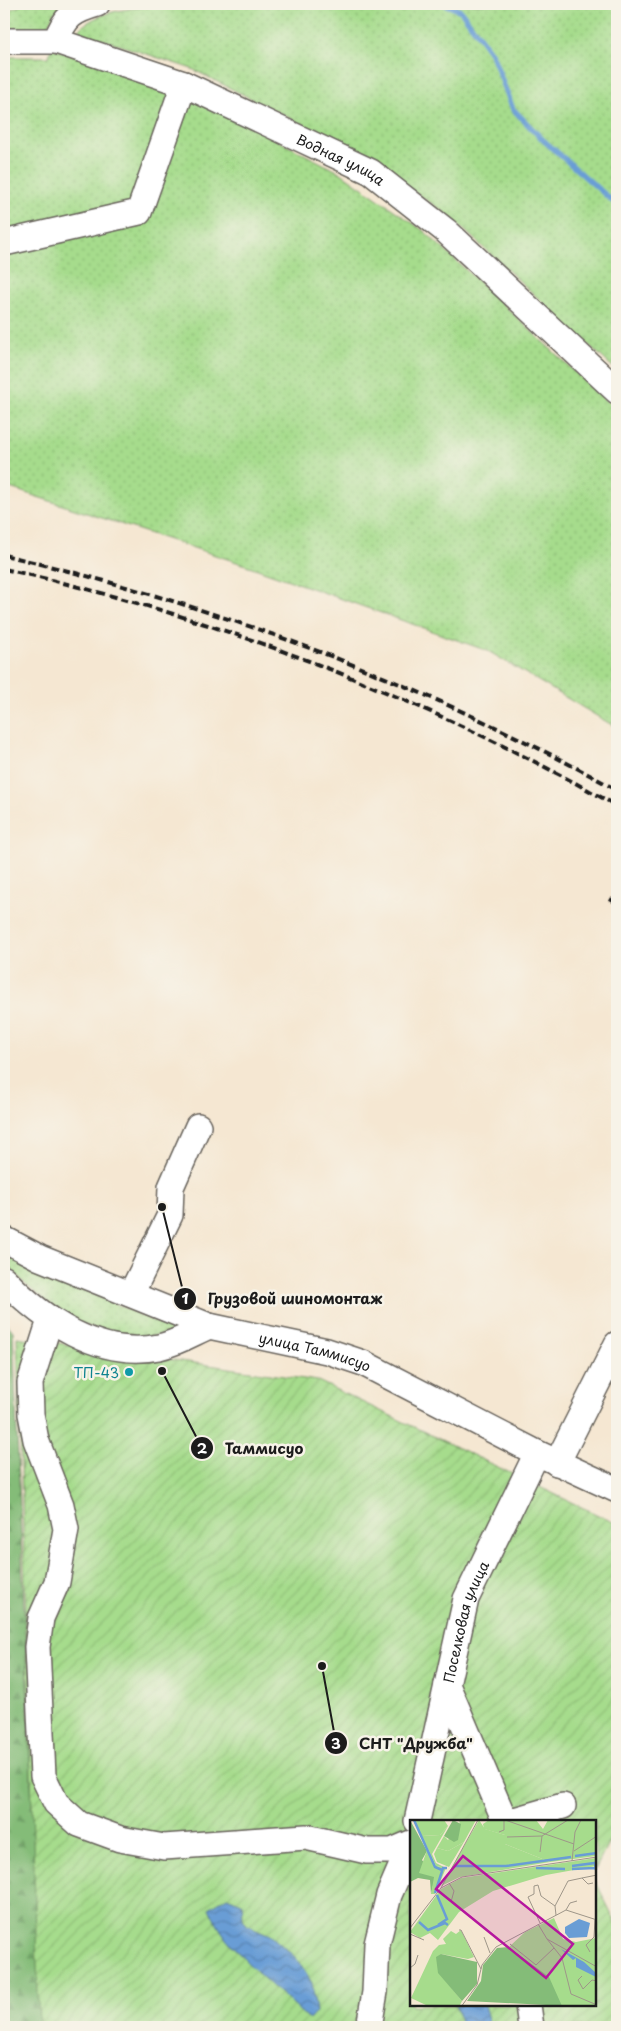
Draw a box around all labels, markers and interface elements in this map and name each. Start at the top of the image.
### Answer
street label: Водная улица [293,128,390,190]
callout: Грузовой шиномонтаж [173,1284,393,1314]
text: 1 [181,1286,189,1309]
text: Грузовой шиномонтаж [208,1286,383,1309]
street label: улица Таммисуо [257,1326,375,1376]
place label: ТП-43 [73,1362,119,1383]
marker: ТП-43 [123,1366,135,1378]
callout: Таммисуо [189,1433,313,1463]
text: 2 [197,1436,208,1459]
text: Таммисуо [225,1436,303,1459]
street label: Поселковая улица [437,1557,494,1685]
callout: СНТ "Дружба" [324,1728,483,1758]
text: 3 [331,1731,341,1754]
text: СНТ "Дружба" [359,1731,473,1754]
inset map [410,1820,596,2006]

